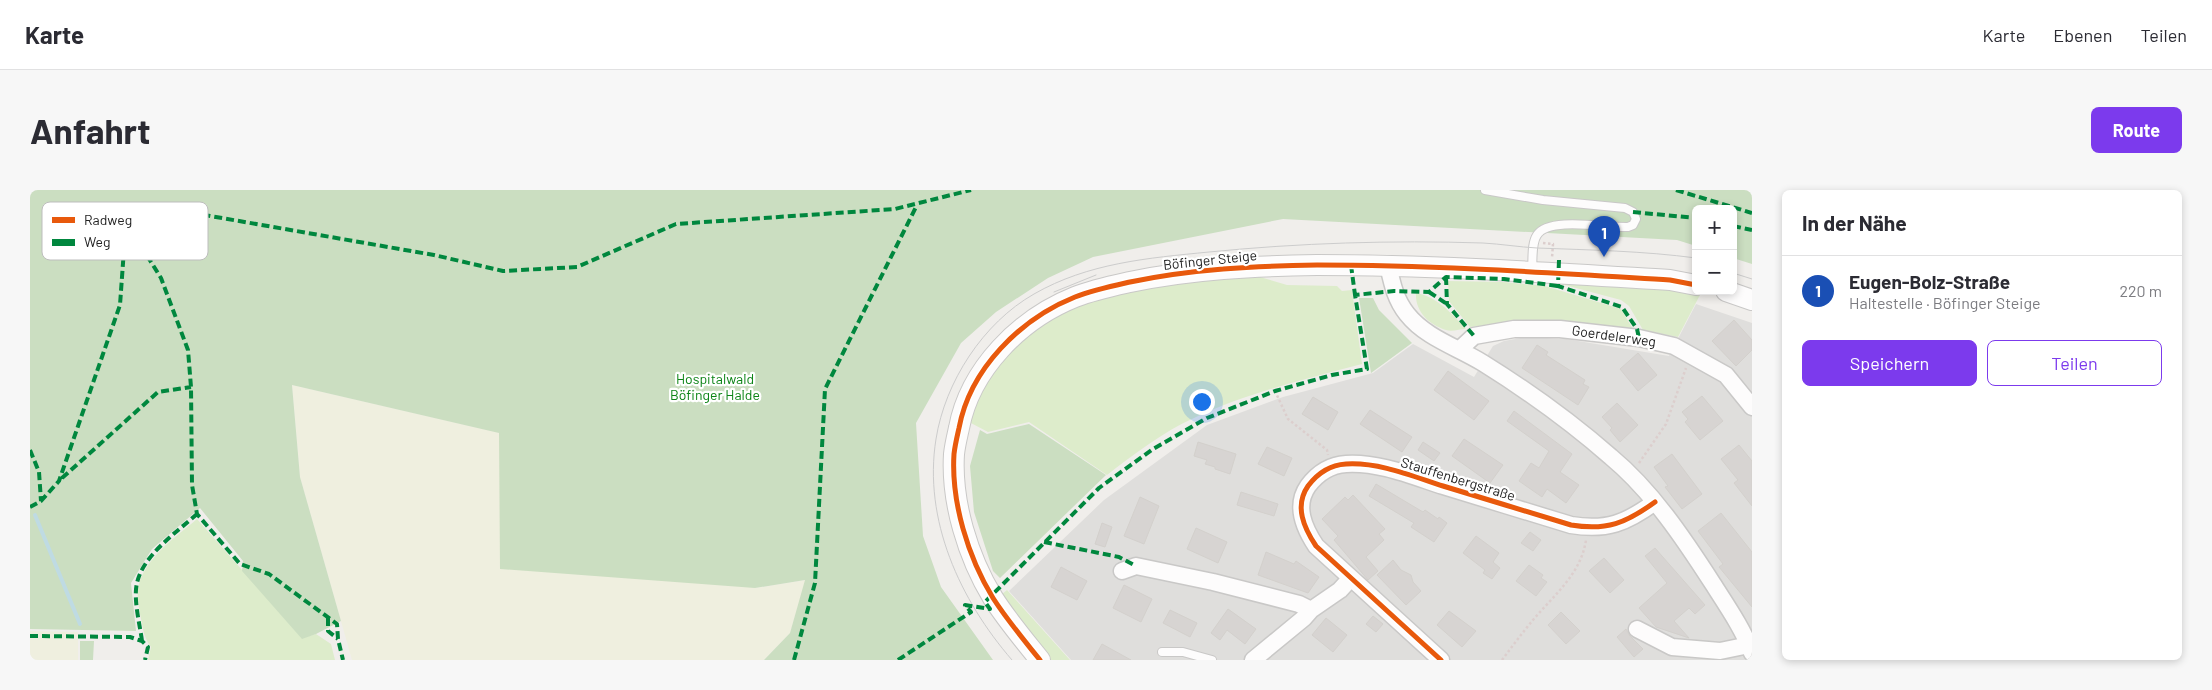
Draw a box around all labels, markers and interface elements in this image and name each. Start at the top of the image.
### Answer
text: Karte [25,20,84,49]
text: Karte [1982,24,2025,46]
text: Ebenen [2053,24,2112,46]
text: Teilen [2140,24,2187,46]
button: Route [2091,107,2182,153]
text: Anfahrt [30,109,150,151]
legend [42,202,208,260]
map controls [1692,205,1737,295]
button: + [1692,205,1737,250]
text: In der Nähe [1802,210,1907,235]
text: Radweg [84,211,132,228]
pin: 1 [1588,216,1620,257]
text: Weg [84,233,111,250]
street label: Böfinger Steige [1162,246,1258,273]
button: − [1692,250,1737,295]
text: Eugen-Bolz-Straße [1849,270,2010,293]
text: 1 [1815,281,1821,300]
text: 220 m [2119,281,2162,300]
text: Haltestelle · Böfinger Steige [1849,293,2041,312]
street label: Goerdelerweg [1571,321,1657,350]
button: Speichern [1802,340,1977,386]
button: Teilen [1987,340,2162,386]
park label: Hospitalwald Böfinger Halde [670,370,760,403]
your location [1189,389,1215,415]
street label: Stauffenbergstraße [1399,453,1517,504]

